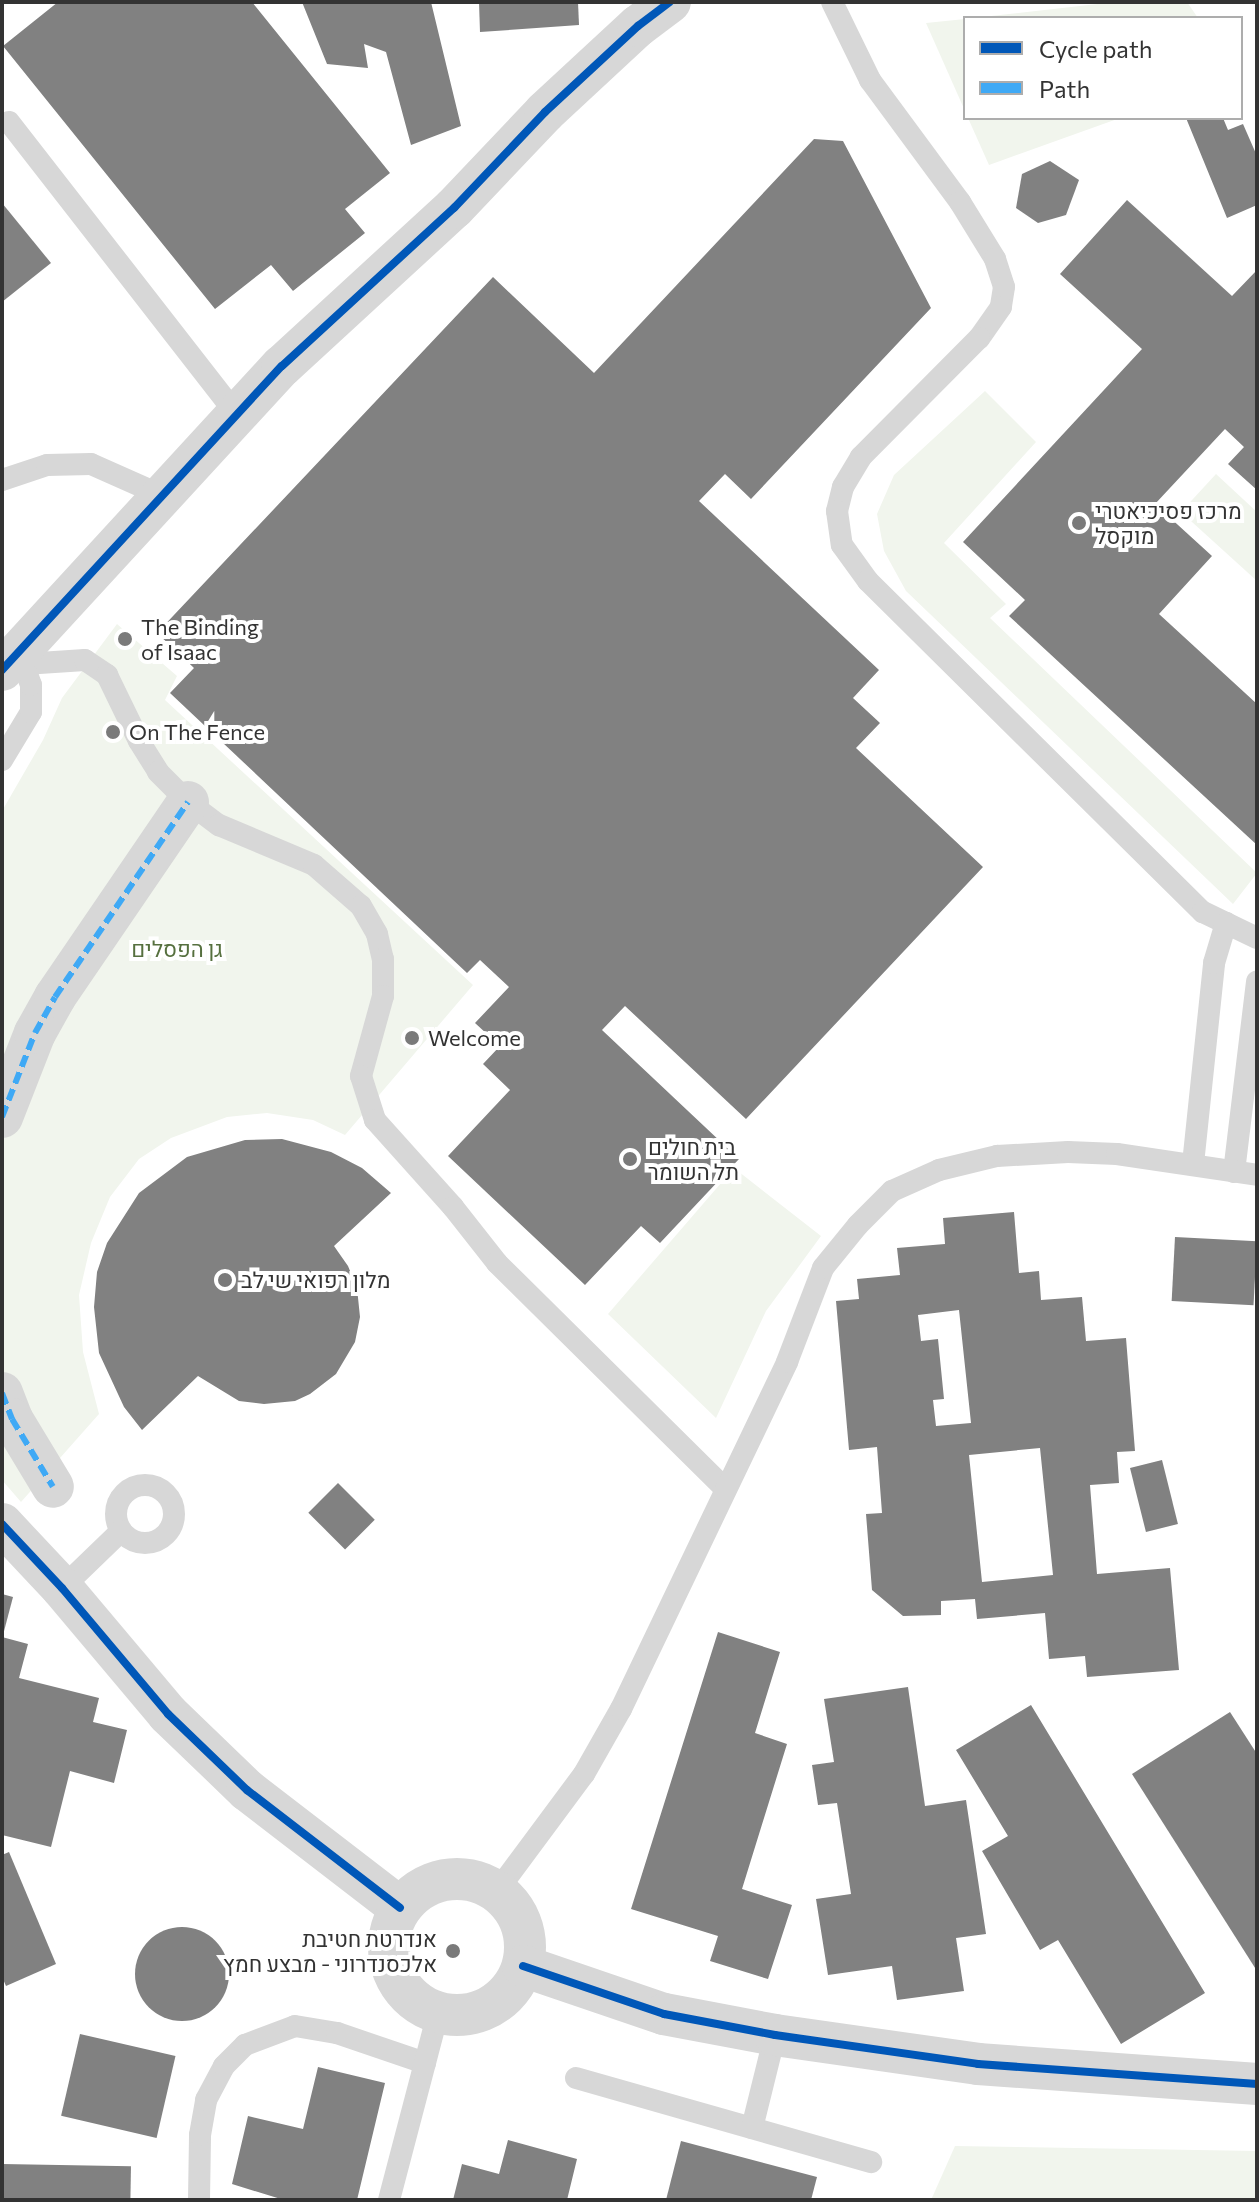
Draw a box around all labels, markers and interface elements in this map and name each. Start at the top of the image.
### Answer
legend [963,16,1243,120]
text: Cycle path [1039,34,1153,63]
text: Path [1039,74,1090,103]
place label: מרכז פסיכיאטרי מוקסל [1095,497,1242,548]
marker: מרכז פסיכיאטרי מוקסל [1070,514,1088,532]
place label: The Binding of Isaac [141,613,259,664]
marker: The Binding of Isaac [116,630,134,648]
place label: On The Fence [129,719,265,745]
marker: On The Fence [104,723,122,741]
park label: גן הפסלים [131,936,223,962]
place label: Welcome [428,1025,521,1051]
marker: Welcome [403,1029,421,1047]
place label: בית חולים תל השומר [648,1133,739,1184]
marker: בית חולים תל השומר [619,1148,641,1170]
place label: מלון רפואי שי לב [241,1267,391,1293]
marker: מלון רפואי שי לב [216,1271,234,1289]
place label: אנדרטת חטיבת אלכסנדרוני - מבצע חמץ [223,1925,437,1976]
marker: אנדרטת חטיבת אלכסנדרוני - מבצע חמץ [444,1942,462,1960]

